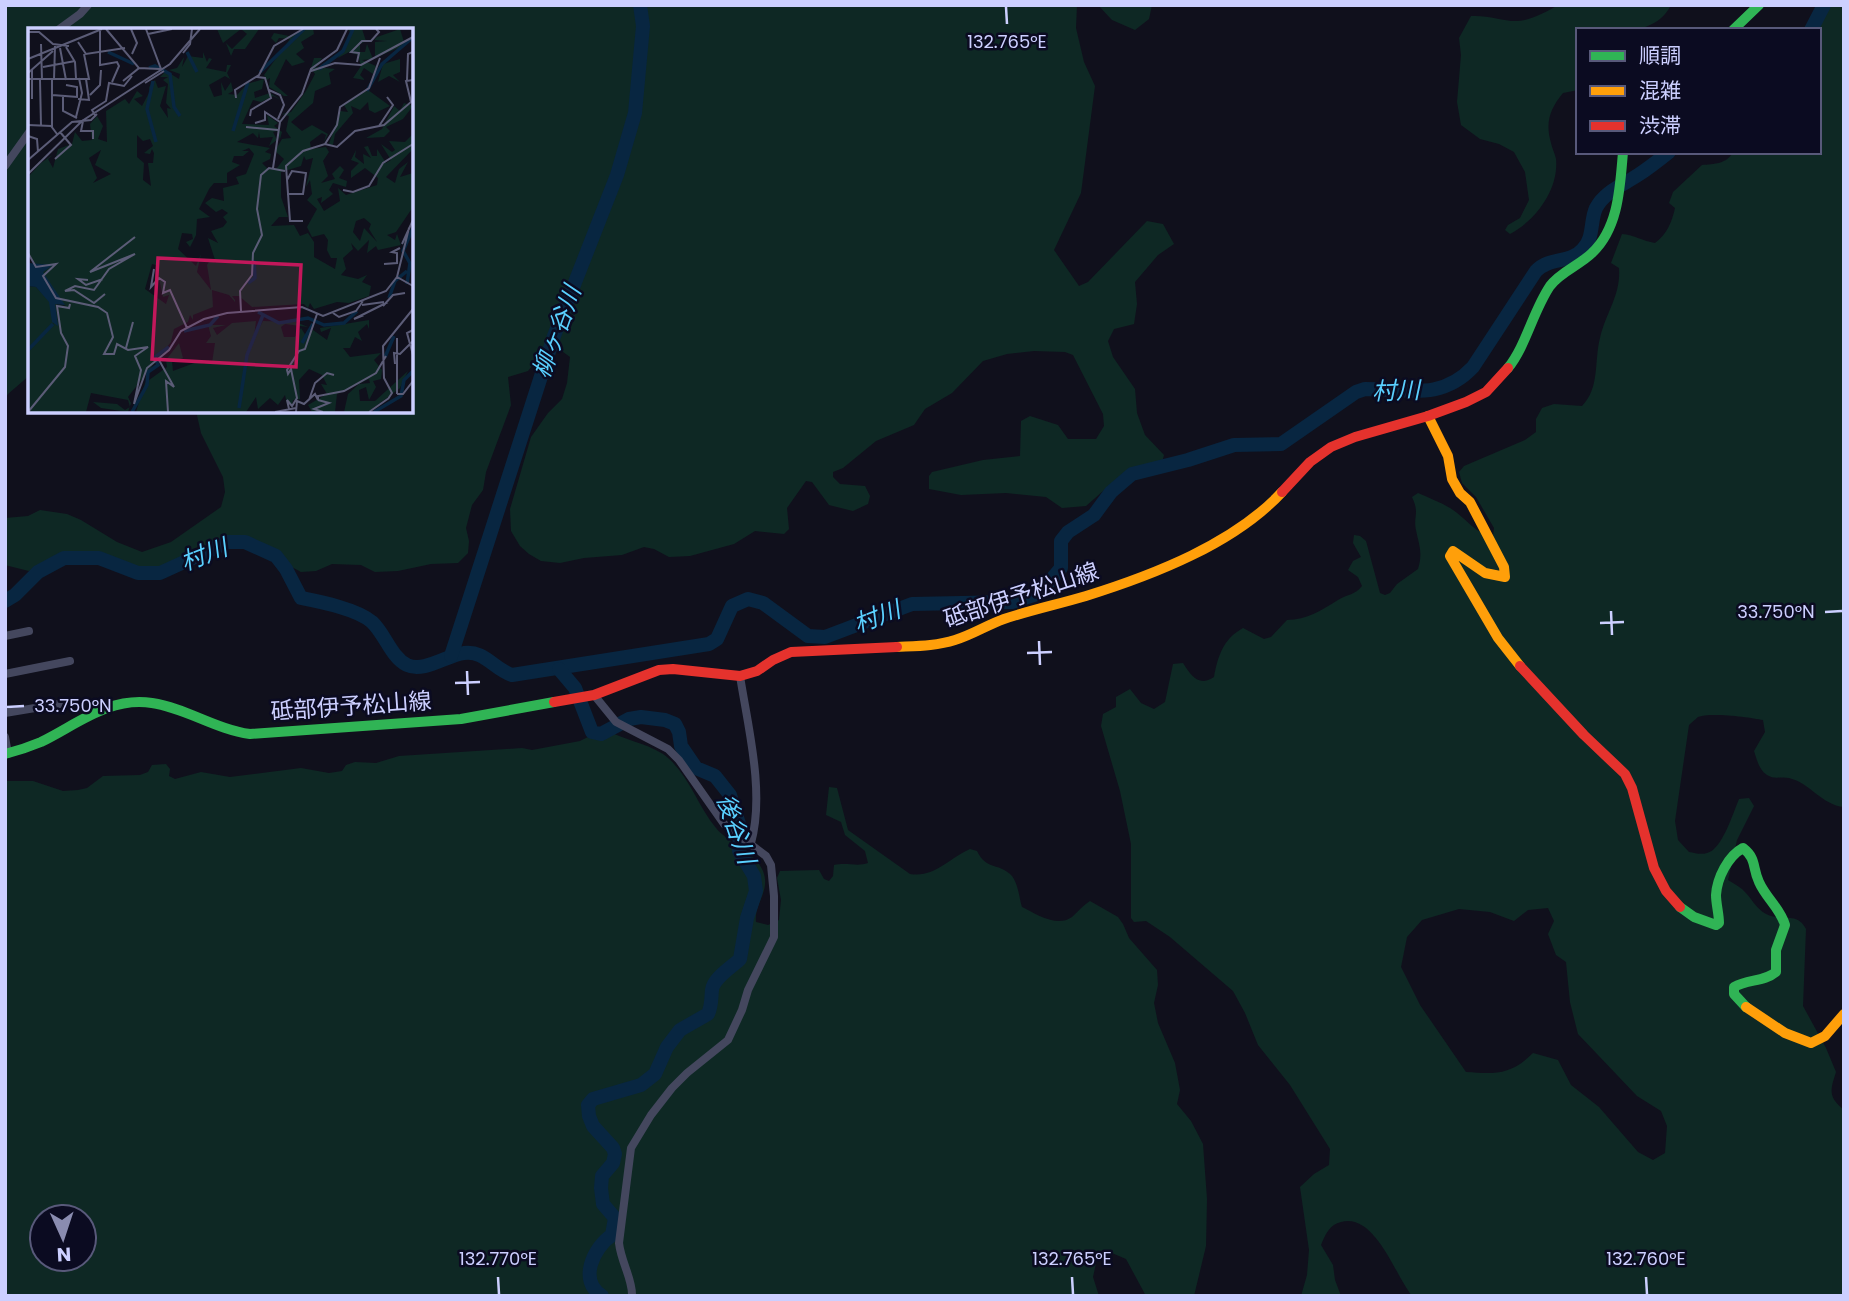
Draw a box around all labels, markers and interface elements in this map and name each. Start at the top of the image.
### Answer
inset map [28,28,413,413]
legend [1576,28,1821,154]
text: 132.765°E [967,29,1047,54]
text: 順調 [1639,41,1681,70]
text: 混雑 [1639,76,1681,105]
text: 渋滞 [1639,111,1681,140]
water label: 柳ヶ谷川 [525,278,589,383]
water label: 村川 [1371,373,1424,408]
water label: 村川 [176,529,235,579]
street label: 砥部伊予松山線 [939,555,1103,635]
water label: 村川 [849,591,908,641]
text: 33.750°N [1737,599,1815,624]
street label: 砥部伊予松山線 [270,684,432,728]
text: 33.750°N [34,693,112,718]
water label: 後谷川 [709,789,765,871]
north arrow [28,1203,98,1273]
text: N [56,1241,72,1268]
text: 132.770°E [459,1246,537,1271]
text: 132.765°E [1032,1246,1112,1271]
text: 132.760°E [1606,1246,1686,1271]

